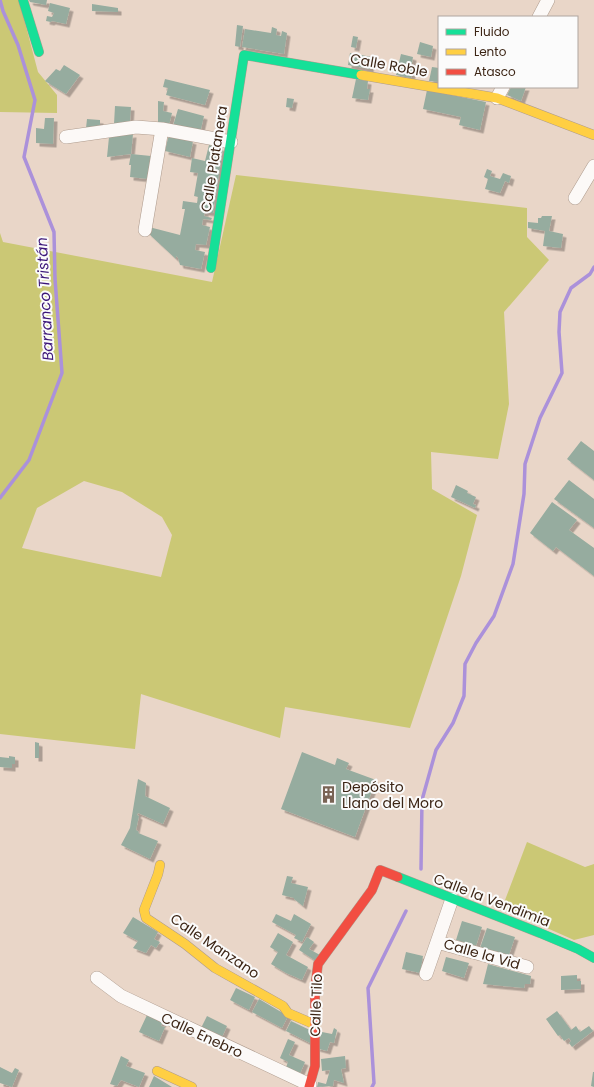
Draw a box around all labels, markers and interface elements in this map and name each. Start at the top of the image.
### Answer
legend [438,16,578,88]
text: Fluido [474,23,510,40]
text: Lento [474,43,507,60]
street label: Calle Roble [349,48,430,82]
text: Atasco [474,63,516,80]
street label: Calle Platanera [196,104,232,214]
water label: Barranco Tristán [31,237,58,361]
place label: Depósito Llano del Moro [342,777,443,813]
building icon: Depósito Llano del Moro [319,785,339,805]
street label: Calle la Vendimia [431,869,553,931]
street label: Calle Manzano [166,909,264,983]
street label: Calle la Vid [441,934,523,974]
street label: Calle Tilo [305,973,327,1037]
street label: Calle Enebro [158,1007,246,1063]

